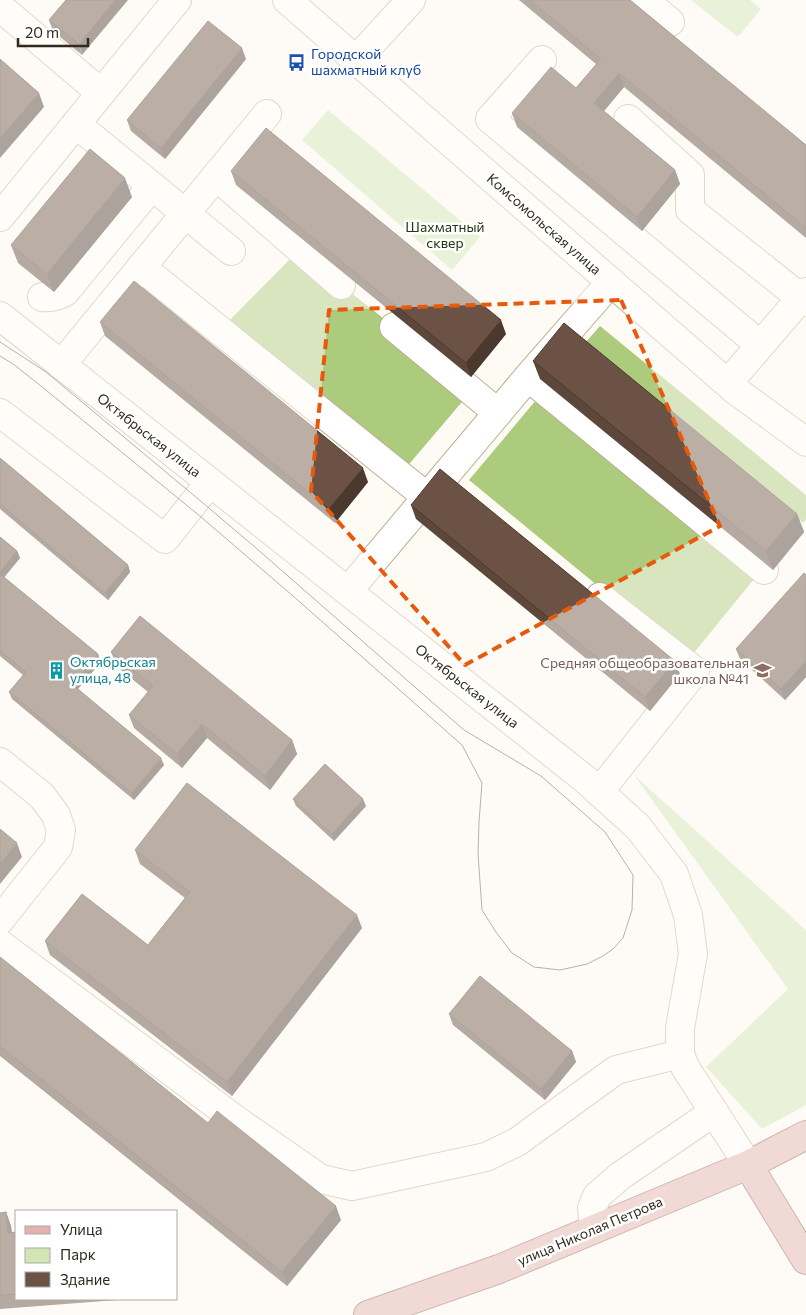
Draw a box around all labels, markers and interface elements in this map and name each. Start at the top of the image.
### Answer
scale bar [18,15,88,47]
text: 20 m [25,23,59,41]
place label: Городской шахматный клуб [311,45,421,78]
bus stop icon: Городской шахматный клуб [287,52,307,72]
street label: Комсомольская улица [484,169,605,278]
park label: Шахматный сквер [405,218,485,251]
street label: Октябрьская улица [94,389,204,480]
street label: Октябрьская улица [412,640,522,731]
place label: Октябрьская улица, 48 [70,653,156,686]
place label: Средняя общеобразовательная школа №41 [540,654,749,687]
building icon: Октябрьская улица, 48 [46,660,66,680]
school or university icon: Средняя общеобразовательная школа №41 [753,661,773,681]
street label: улица Николая Петрова [515,1192,665,1269]
legend [15,1210,178,1300]
text: Улица [60,1220,102,1238]
text: Парк [60,1245,96,1263]
text: Здание [60,1270,110,1288]

